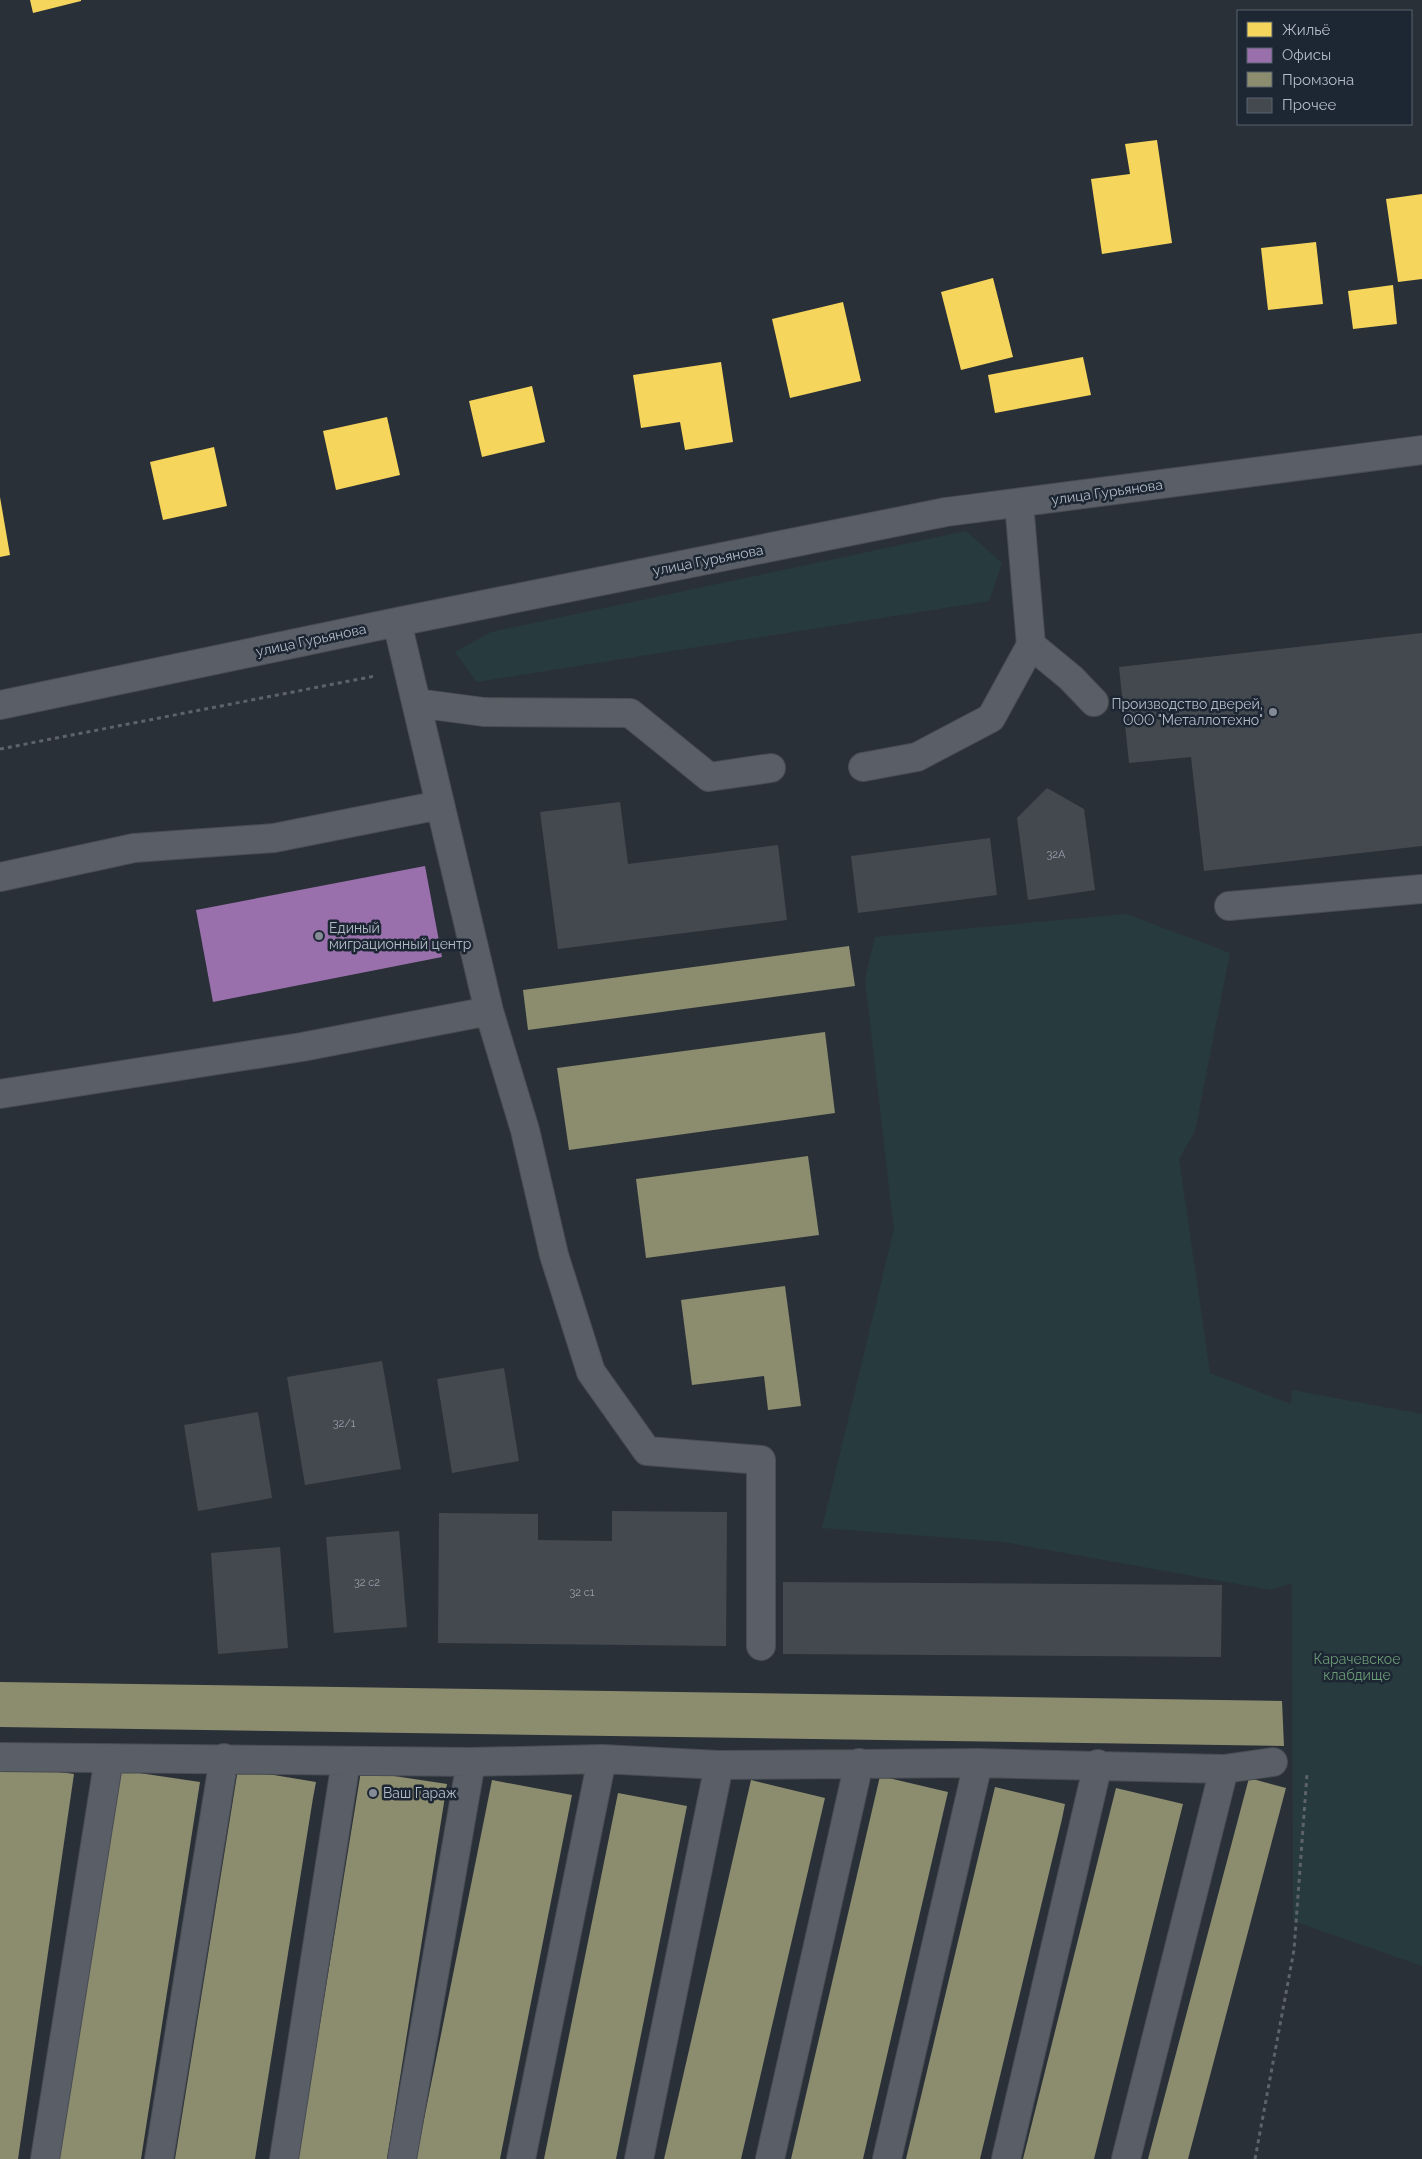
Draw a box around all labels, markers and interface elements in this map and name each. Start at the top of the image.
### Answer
legend [1237,10,1412,125]
text: Жильё [1282,21,1331,39]
text: Офисы [1282,46,1331,64]
text: Промзона [1282,71,1354,89]
text: Прочее [1282,96,1336,114]
street label: улица Гурьянова [1050,476,1164,508]
street label: улица Гурьянова [651,541,765,579]
street label: улица Гурьянова [254,620,368,660]
place label: Производство дверей, ООО "Металлотехно" [1111,696,1263,728]
marker: Производство дверей, ООО "Металлотехно" [1267,706,1279,718]
house number: 32А [1046,848,1066,861]
place label: Единый миграционный центр [329,920,472,952]
marker: Единый миграционный центр [313,930,325,942]
house number: 32/1 [333,1417,356,1430]
house number: 32 с2 [354,1576,380,1589]
house number: 32 с1 [569,1586,595,1599]
park label: Карачевское клабдище [1314,1651,1400,1683]
place label: Ваш Гараж [383,1785,457,1801]
marker: Ваш Гараж [367,1787,379,1799]

